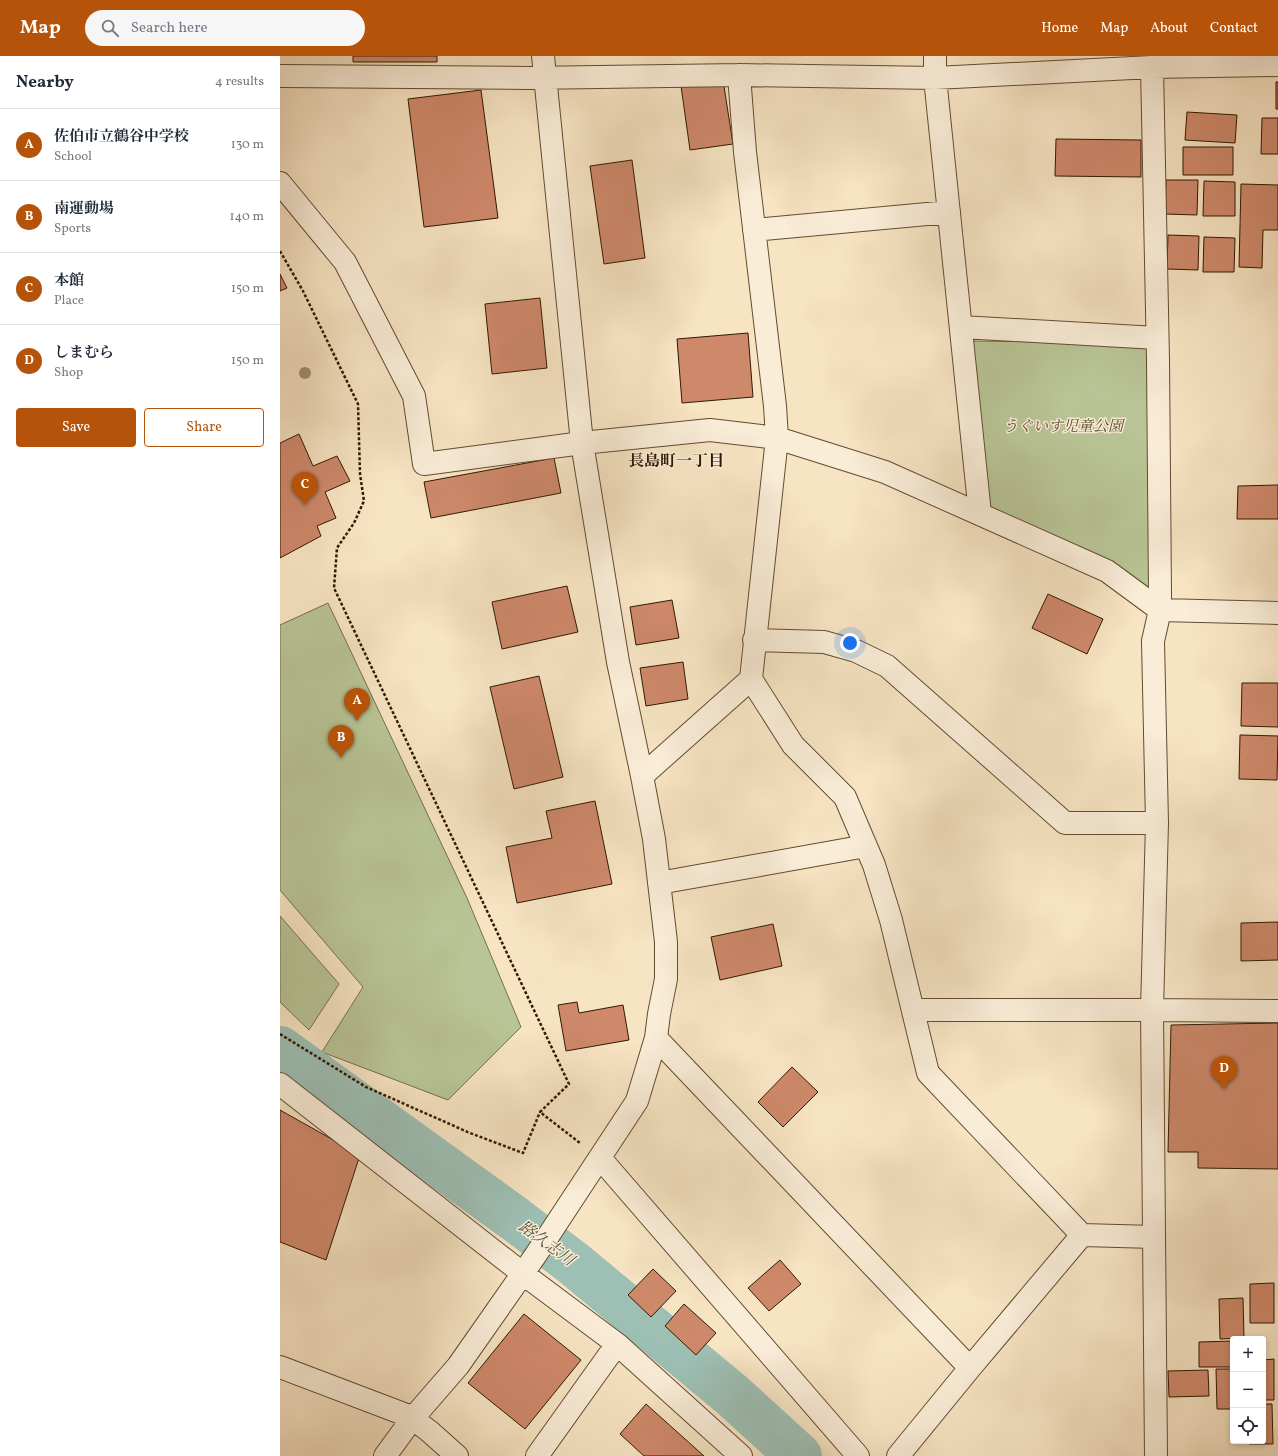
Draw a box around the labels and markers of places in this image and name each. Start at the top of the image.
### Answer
pin: C [292,472,318,505]
pin: A [344,688,370,721]
pin: B [328,725,354,758]
pin: D [1211,1056,1237,1089]

